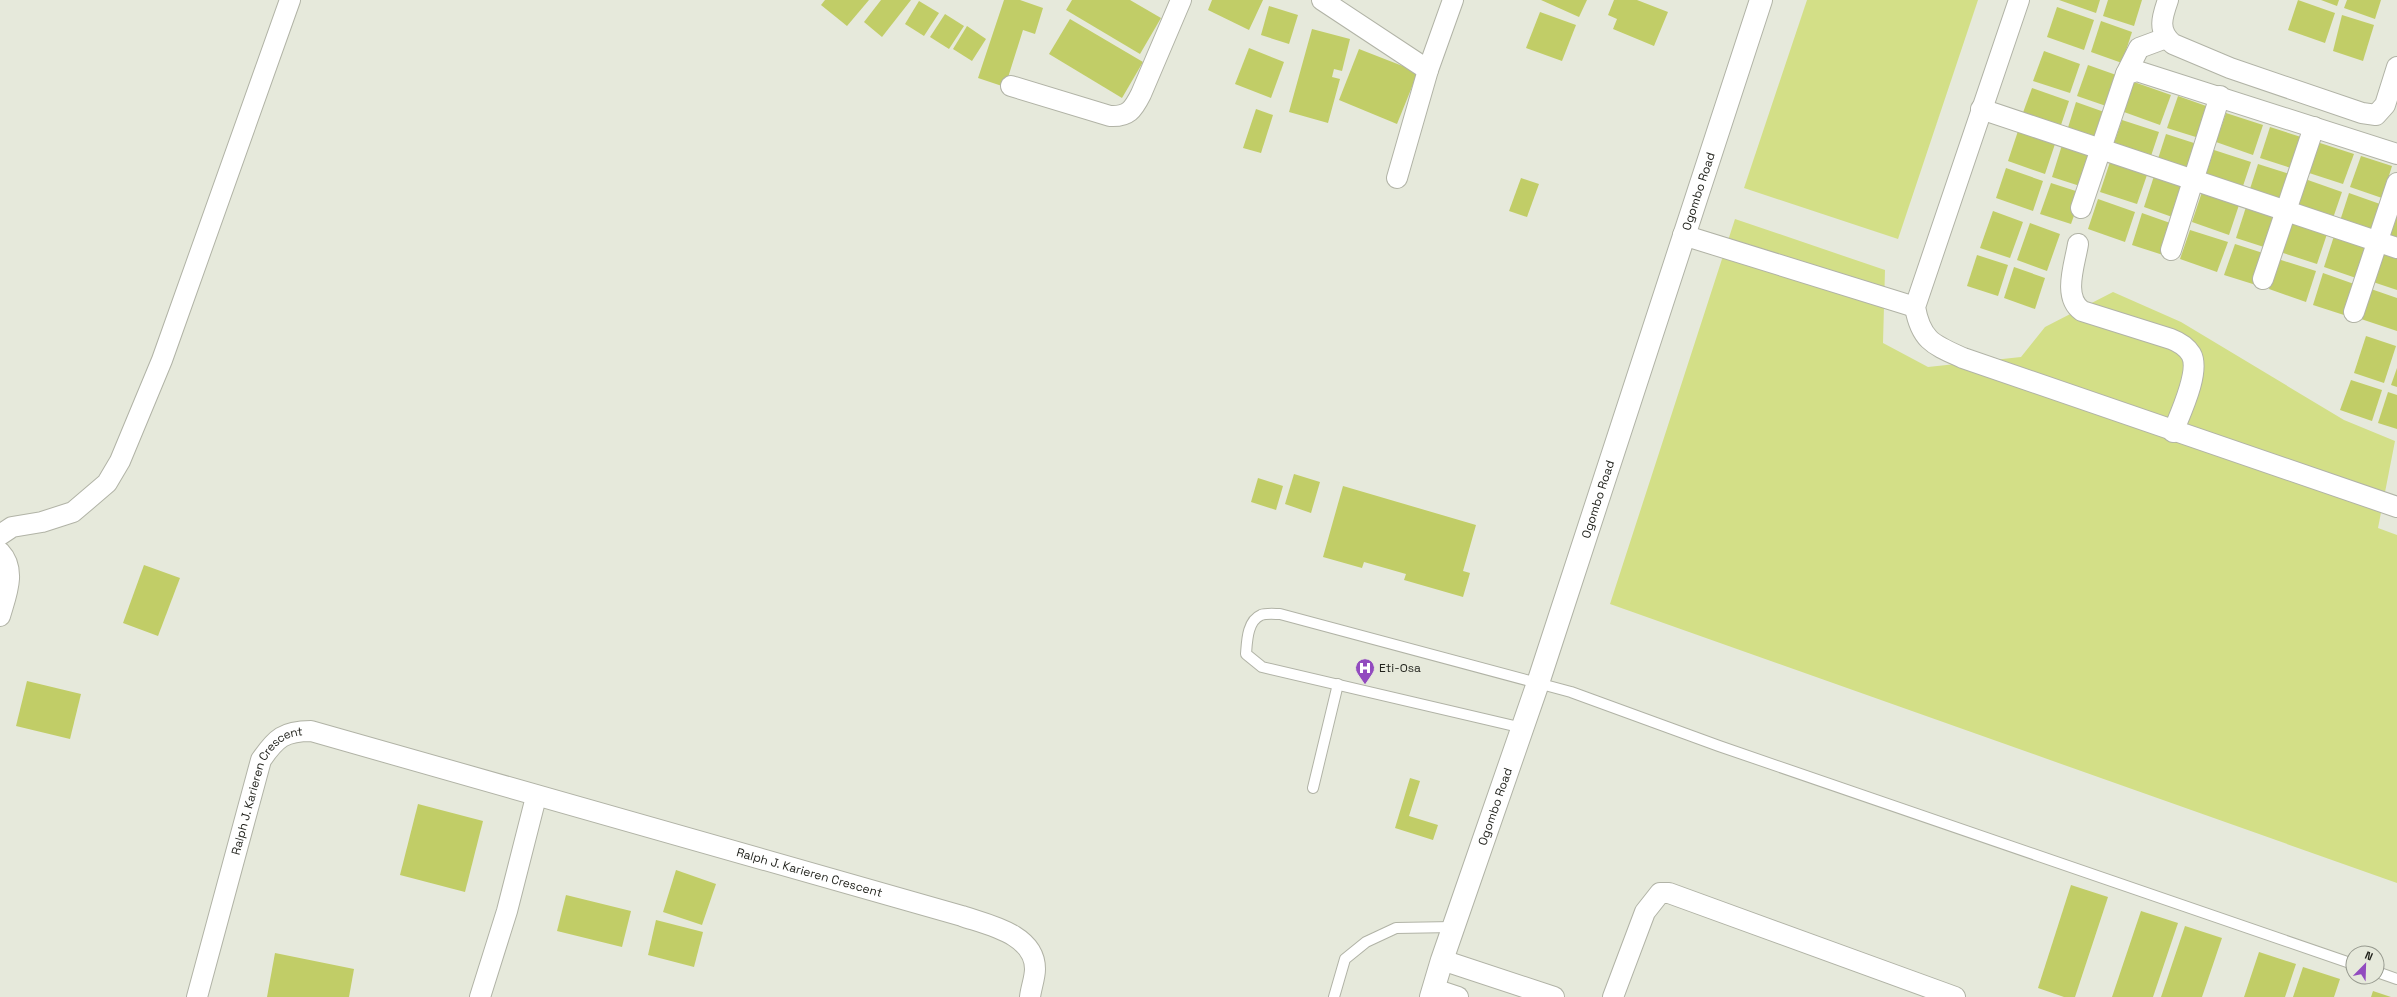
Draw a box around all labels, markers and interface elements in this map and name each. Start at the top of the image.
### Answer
street label: Ogombo Road [1678,150,1719,232]
street label: Ogombo Road [1578,458,1618,540]
hospital icon: Eti-Osa [1354,657,1376,685]
place label: Eti-Osa [1379,660,1421,676]
street label: Ralph J. Karieren Crescent [228,723,303,857]
street label: Ogombo Road [1474,766,1516,848]
street label: Ralph J. Karieren Crescent [735,844,884,901]
north arrow [2345,945,2385,985]
text: N [2363,948,2375,964]

